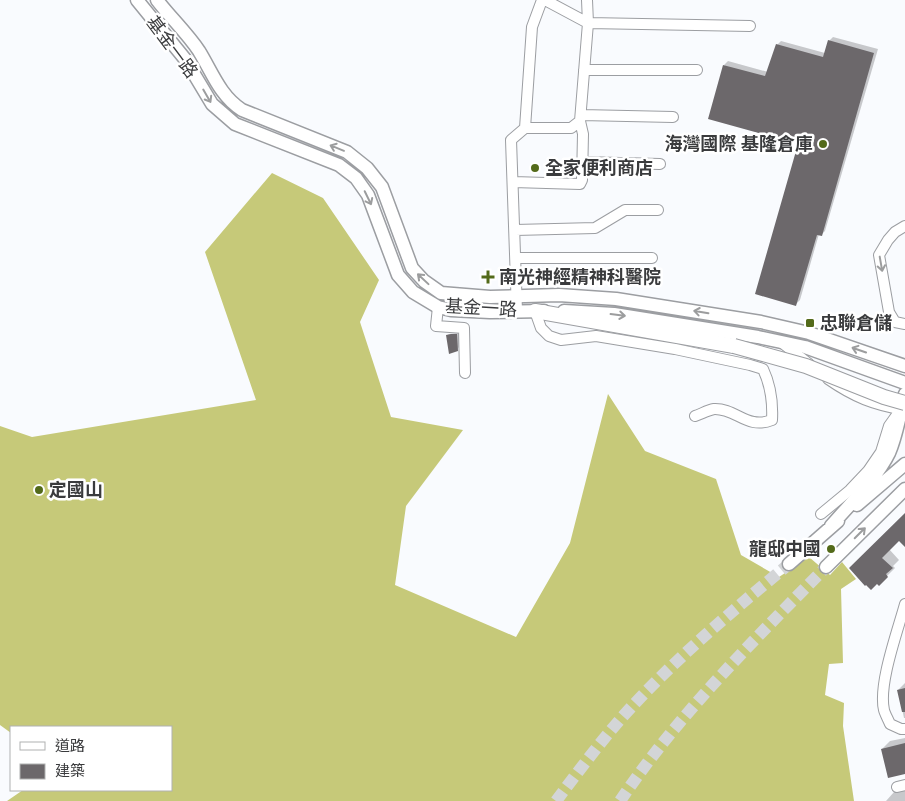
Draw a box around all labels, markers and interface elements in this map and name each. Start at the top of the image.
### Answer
street label: 基金一路 [140,12,202,84]
one-way arrow [202,88,212,102]
place label: 海灣國際 基隆倉庫 [665,134,813,157]
marker: 海灣國際 基隆倉庫 [817,138,829,150]
one-way arrow [330,142,345,152]
place label: 全家便利商店 [545,158,653,181]
marker: 全家便利商店 [529,162,541,174]
one-way arrow [364,190,374,205]
one-way arrow [876,255,886,271]
place label: 南光神經精神科醫院 [499,267,661,290]
marker: 南光神經精神科醫院 [481,270,495,284]
one-way arrow [416,273,429,285]
street label: 基金一路 [444,296,517,323]
one-way arrow [694,307,710,317]
one-way arrow [610,310,626,320]
place label: 忠聯倉儲 [820,313,892,336]
marker: 忠聯倉儲 [804,317,816,329]
one-way arrow [852,345,867,354]
place label: 定國山 [49,480,103,503]
marker: 定國山 [33,484,45,496]
one-way arrow [854,527,866,539]
place label: 龍邸中國 [749,539,821,562]
marker: 龍邸中國 [825,543,837,555]
legend [10,726,172,791]
text: 道路 [55,738,85,757]
text: 建築 [55,763,85,782]

